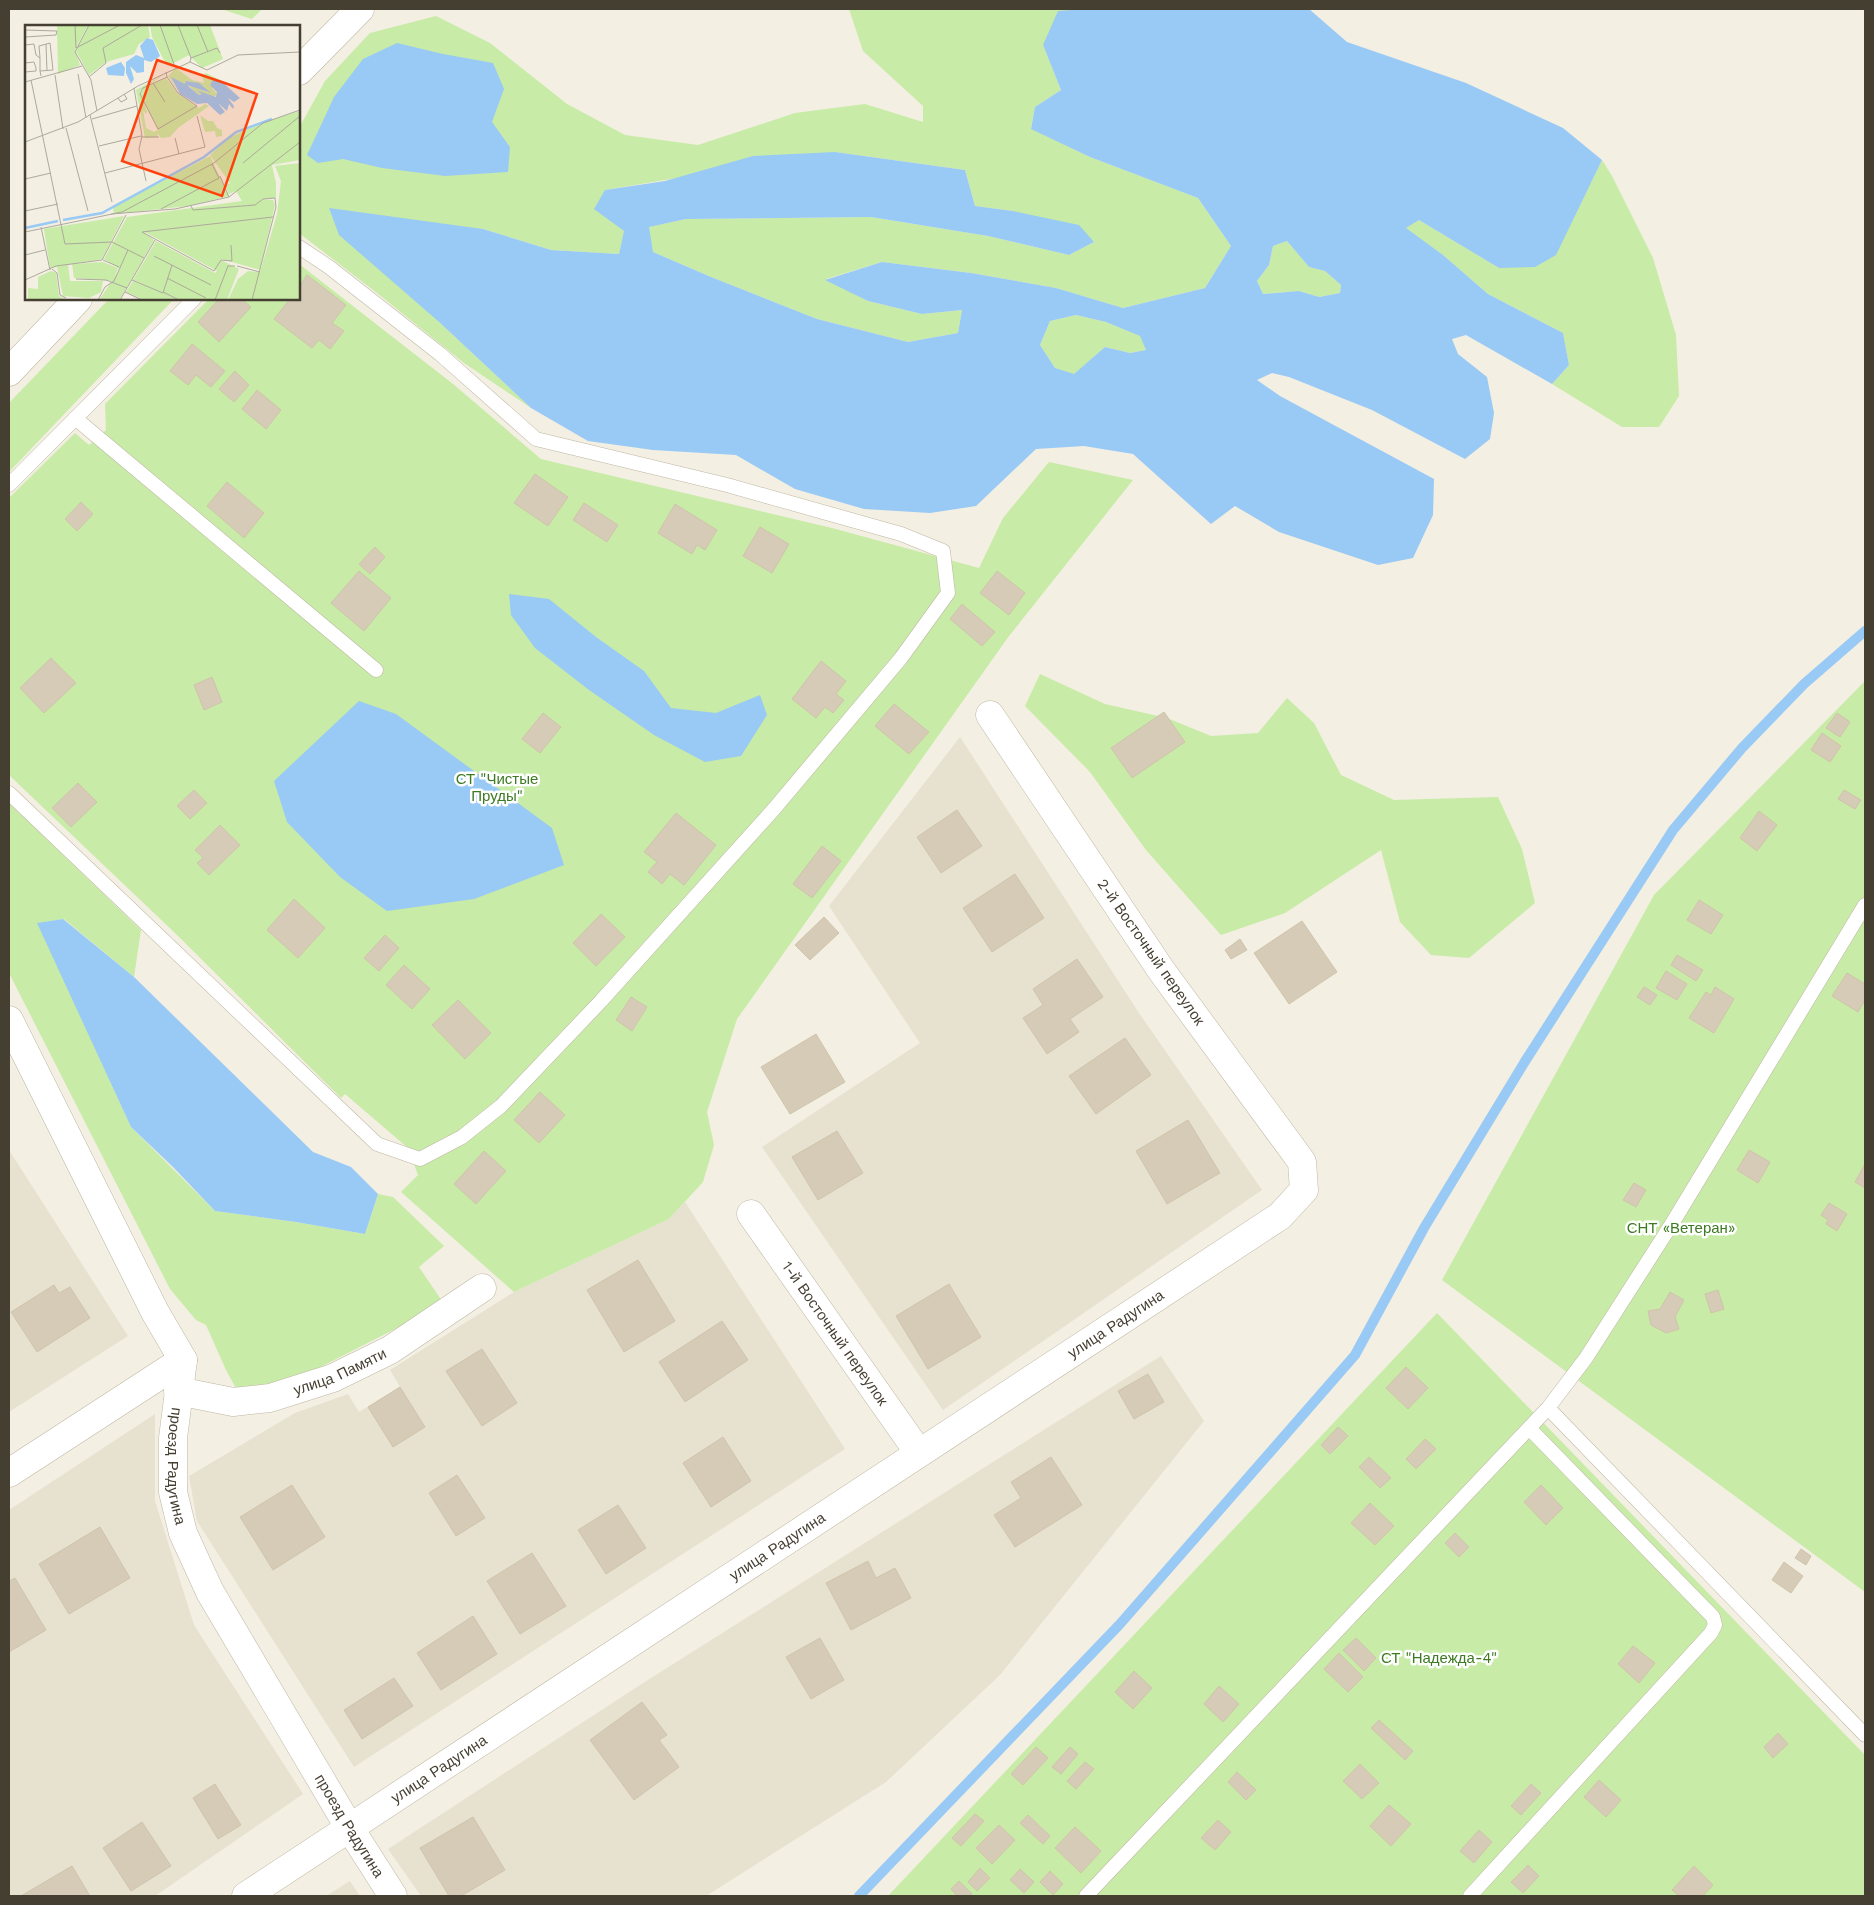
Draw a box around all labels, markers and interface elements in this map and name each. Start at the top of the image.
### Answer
inset map [25,25,300,300]
park label: СТ "Чистые Пруды" [456,770,538,805]
street label: 2-й Восточный переулок [1094,875,1209,1029]
park label: СНТ «Ветеран» [1627,1219,1735,1237]
street label: 1-й Восточный переулок [778,1258,892,1409]
street label: улица Радугина [1064,1286,1168,1362]
street label: улица Памяти [291,1344,389,1399]
street label: проезд Радугина [164,1406,190,1527]
street label: улица Радугина [726,1508,829,1585]
park label: СТ "Надежда-4" [1381,1649,1497,1667]
street label: улица Радугина [388,1731,491,1807]
street label: проезд Радугина [311,1771,388,1881]

